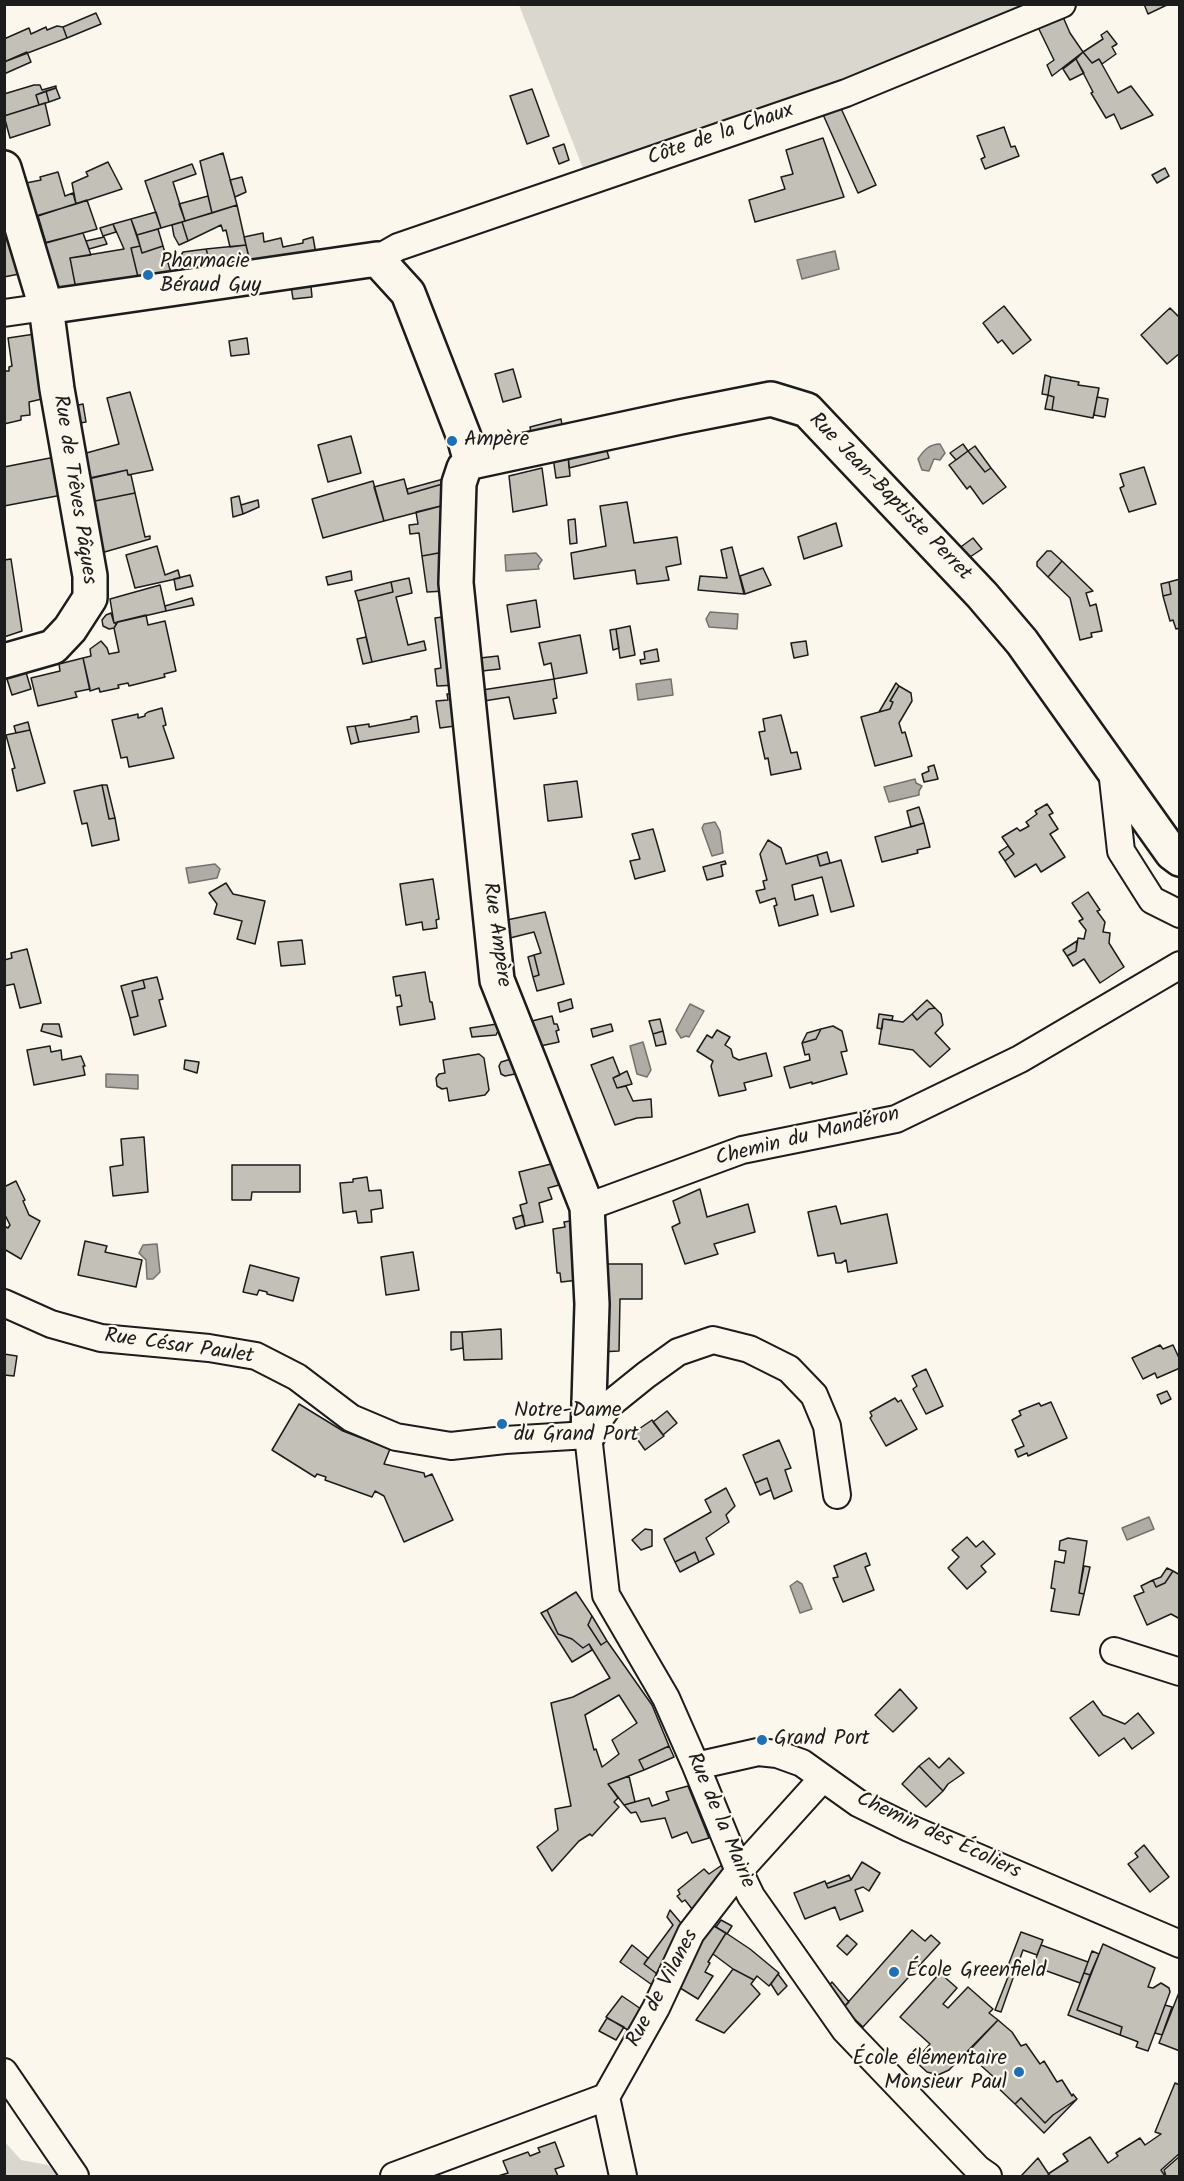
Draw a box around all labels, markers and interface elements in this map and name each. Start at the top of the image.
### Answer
street label: Côte de la Chaux [645,99,797,173]
place label: Pharmacie Béraud Guy [160,250,261,300]
marker: Pharmacie Béraud Guy [141,268,155,282]
street label: Rue de Trêves Pâques [46,393,100,587]
street label: Rue Jean-Baptiste Perret [802,409,976,587]
place label: Ampère [464,428,529,454]
marker: Ampère [445,434,459,448]
street label: Rue Ampère [475,881,515,989]
street label: Chemin du Mandéron [713,1103,903,1173]
street label: Rue César Paulet [103,1325,255,1371]
place label: Notre-Dame du Grand Port [514,1399,639,1449]
marker: Notre-Dame du Grand Port [495,1417,509,1431]
place label: Grand Port [774,1727,870,1753]
marker: Grand Port [755,1733,769,1747]
street label: Rue de la Mairie [679,1749,759,1893]
street label: Chemin des Écoliers [852,1788,1024,1886]
street label: Rue de Vilanes [623,1926,705,2052]
place label: École Greenfield [906,1959,1046,1985]
marker: École Greenfield [887,1965,901,1979]
place label: École élémentaire Monsieur Paul [853,2047,1007,2097]
marker: École élémentaire Monsieur Paul [1012,2065,1026,2079]

